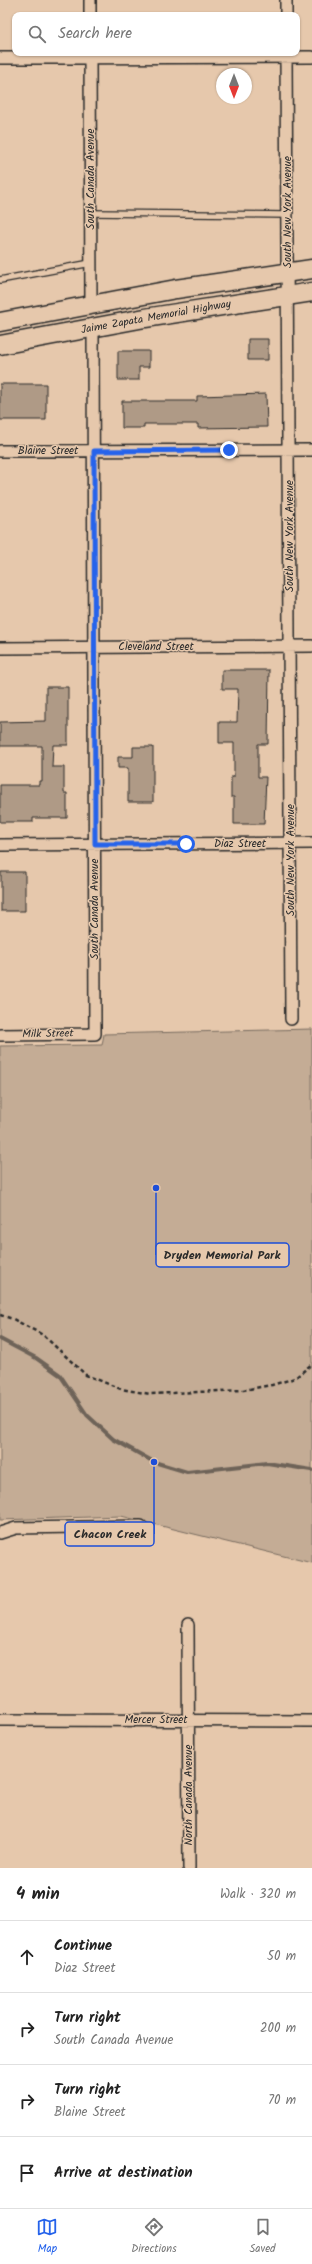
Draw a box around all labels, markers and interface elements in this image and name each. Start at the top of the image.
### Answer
search box [12,12,300,56]
text: Search here [58,22,132,46]
icon: search [26,23,48,45]
north arrow [216,68,252,104]
street label: South Canada Avenue [82,129,100,229]
street label: South New York Avenue [279,156,297,268]
street label: Jaime Zapata Memorial Highway [80,295,233,339]
route end [220,441,238,459]
street label: Blaine Street [18,442,79,460]
street label: South New York Avenue [281,480,299,592]
street label: Cleveland Street [118,638,194,656]
street label: South New York Avenue [282,804,300,916]
route start [177,835,195,853]
street label: Diaz Street [214,835,267,853]
street label: South Canada Avenue [86,859,104,959]
street label: Milk Street [22,1025,75,1043]
callout: Dryden Memorial Park [156,1243,289,1267]
text: Dryden Memorial Park [164,1246,281,1265]
callout: Chacon Creek [65,1522,154,1546]
text: Chacon Creek [74,1525,147,1544]
street label: Mercer Street [124,1711,188,1729]
street label: North Canada Avenue [180,1745,198,1845]
text: 4 min [16,1881,60,1908]
text: Walk · 320 m [220,1884,296,1905]
text: Continue [54,1934,112,1958]
icon: ahead [16,1946,38,1968]
text: 50 m [267,1946,296,1967]
text: Diaz Street [54,1958,115,1979]
text: Turn right [54,2006,121,2030]
icon: right [16,2018,38,2040]
text: 200 m [260,2018,296,2039]
text: South Canada Avenue [54,2030,173,2051]
text: Turn right [54,2078,121,2102]
icon: right [16,2090,38,2112]
text: 70 m [268,2090,296,2111]
text: Blaine Street [54,2102,126,2123]
text: Arrive at destination [54,2161,193,2185]
icon: arrive [16,2162,38,2184]
tab: Map [36,2216,58,2258]
tab: Directions [131,2216,177,2258]
tab: Saved [250,2216,276,2258]

